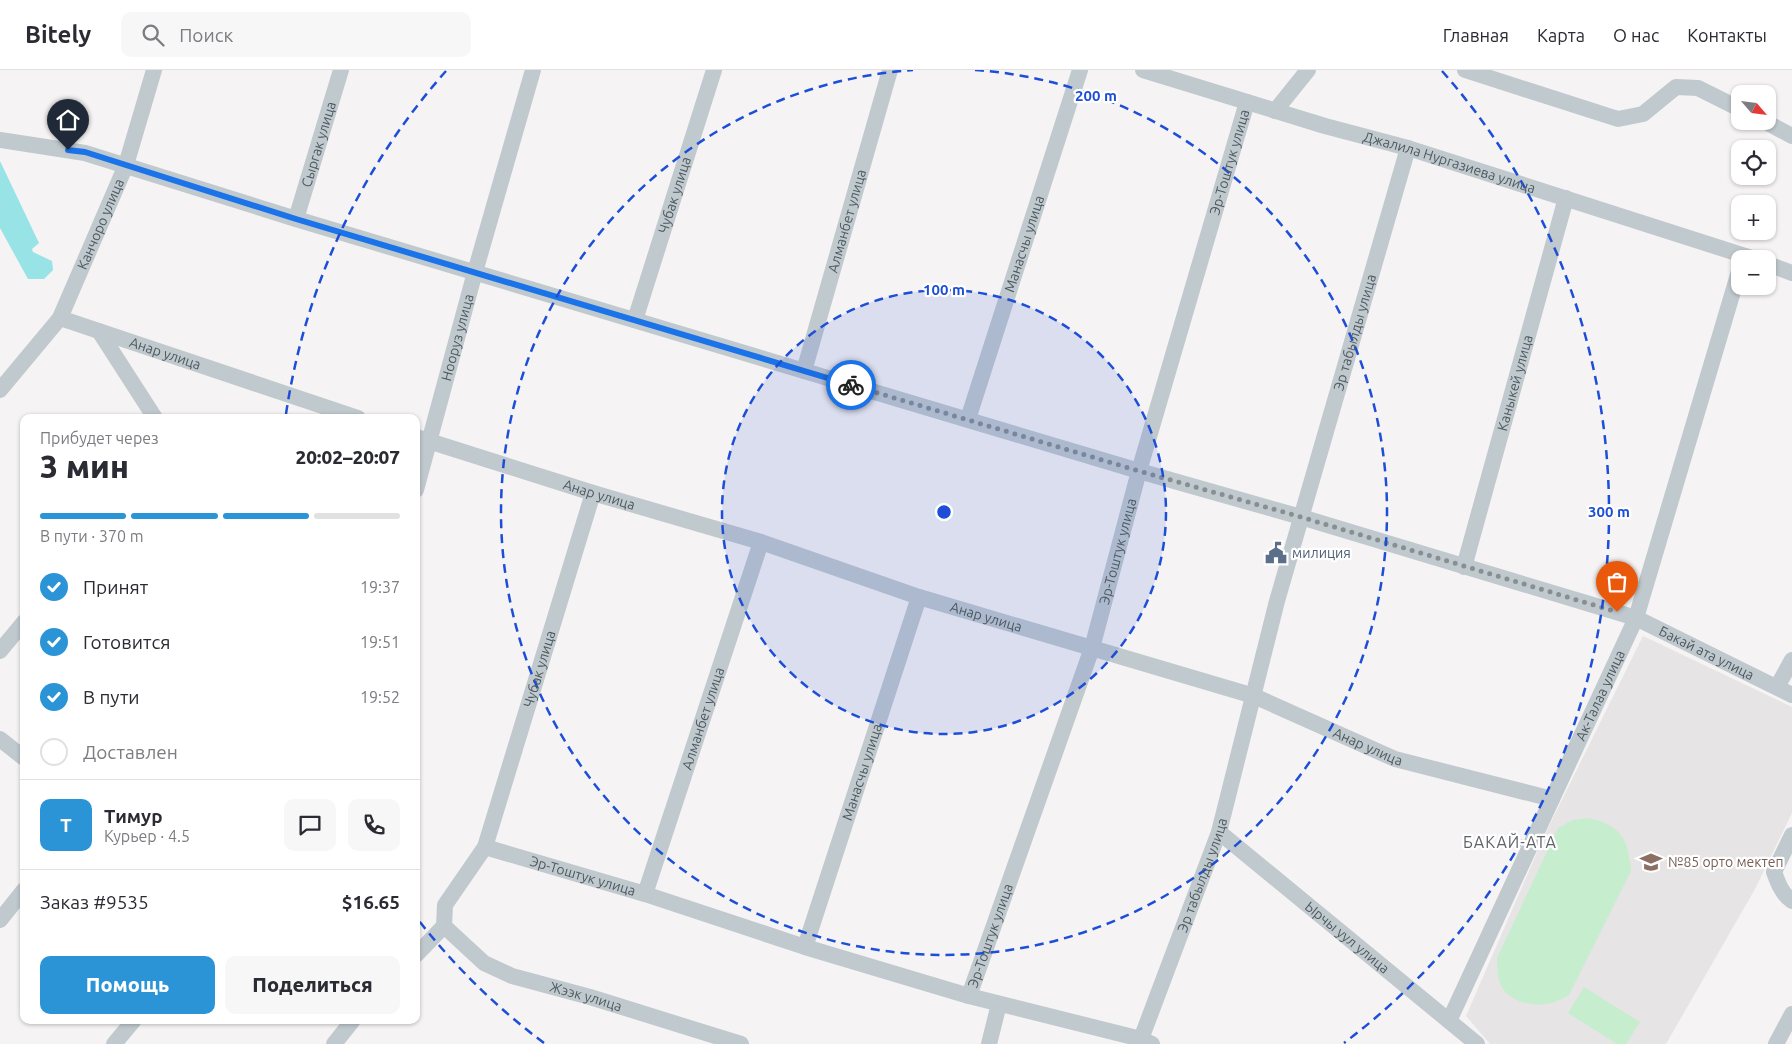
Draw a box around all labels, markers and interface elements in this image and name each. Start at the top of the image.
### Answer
search box [121,12,471,57]
text: Bitely [25,21,91,48]
icon: search [139,21,167,49]
text: Поиск [179,24,233,46]
text: Главная [1443,25,1509,45]
text: Карта [1537,25,1585,45]
text: О нас [1613,25,1659,45]
text: Контакты [1687,25,1767,45]
north arrow [1731,85,1776,130]
map controls [1731,85,1776,295]
text: 200 m [1075,87,1117,104]
pin [47,99,89,150]
street label: Сыргак улица [298,99,339,189]
icon: home [54,106,82,134]
street label: Эр-Тоштук улица [1206,107,1252,217]
street label: Джалила Нургазиева улица [1361,128,1538,196]
button: locate [1731,140,1776,185]
street label: Чубак улица [655,155,694,235]
street label: Алманбет улица [824,167,869,275]
street label: Канчоро улица [74,176,127,272]
street label: Манасчы улица [1001,193,1047,294]
button: + [1731,195,1776,240]
button: − [1731,250,1776,295]
street label: Эр табылды улица [1330,272,1379,392]
text: 100 m [923,281,965,298]
street label: Нооруз улица [438,292,477,383]
street label: Каныкей улица [1494,333,1536,433]
street label: Анар улица [127,334,203,373]
courier [826,360,876,410]
icon: bike [837,371,865,399]
text: Прибудет через [40,429,159,447]
text: 20:02–20:07 [295,446,400,468]
text: 3 мин [40,448,129,484]
street label: Анар улица [561,476,637,513]
street label: Эр-Тоштук улица [1096,497,1139,606]
centre of rings [935,503,953,521]
text: 300 m [1588,503,1630,520]
text: В пути · 370 m [40,527,143,545]
public building icon: милиция [1263,540,1289,566]
place label: милиция [1292,545,1351,561]
pin [1596,561,1638,612]
icon: bag [1603,568,1631,596]
icon: check [40,573,68,601]
text: Принят [83,576,148,598]
text: 19:37 [360,578,400,596]
street label: Анар улица [948,599,1024,635]
street label: Бакай ата улица [1656,623,1757,683]
icon: check [40,628,68,656]
street label: Чубак улица [520,628,559,709]
text: Готовится [83,631,170,653]
text: 19:51 [360,633,400,651]
street label: Ак-Талаа улица [1572,647,1628,743]
street label: Алманбет улица [679,665,727,772]
icon: check [40,683,68,711]
text: В пути [83,686,140,708]
text: 19:52 [360,688,400,706]
street label: Манасчы улица [839,722,885,822]
street label: Анар улица [1331,724,1404,769]
text: Доставлен [83,741,178,763]
button: chat [284,799,336,851]
button: phone [348,799,400,851]
text: Тимур [104,805,163,827]
text: Т [60,814,72,836]
street label: Эр табылды улица [1174,816,1230,934]
text: Курьер · 4.5 [104,827,190,845]
district label: БАКАЙ-АТА [1463,832,1557,851]
school or university icon: №85 орто мектеп [1638,849,1664,875]
street label: Эр-Тоштук улица [528,853,638,899]
place label: №85 орто мектеп [1668,854,1784,870]
street label: Эр-Тоштук улица [965,881,1016,990]
text: Заказ #9535 [40,891,149,913]
text: $16.65 [342,891,400,913]
street label: Ырчы уул улица [1302,898,1393,977]
button: Помощь [40,956,215,1014]
button: Поделиться [225,956,400,1014]
street label: Жээк улица [548,979,624,1014]

